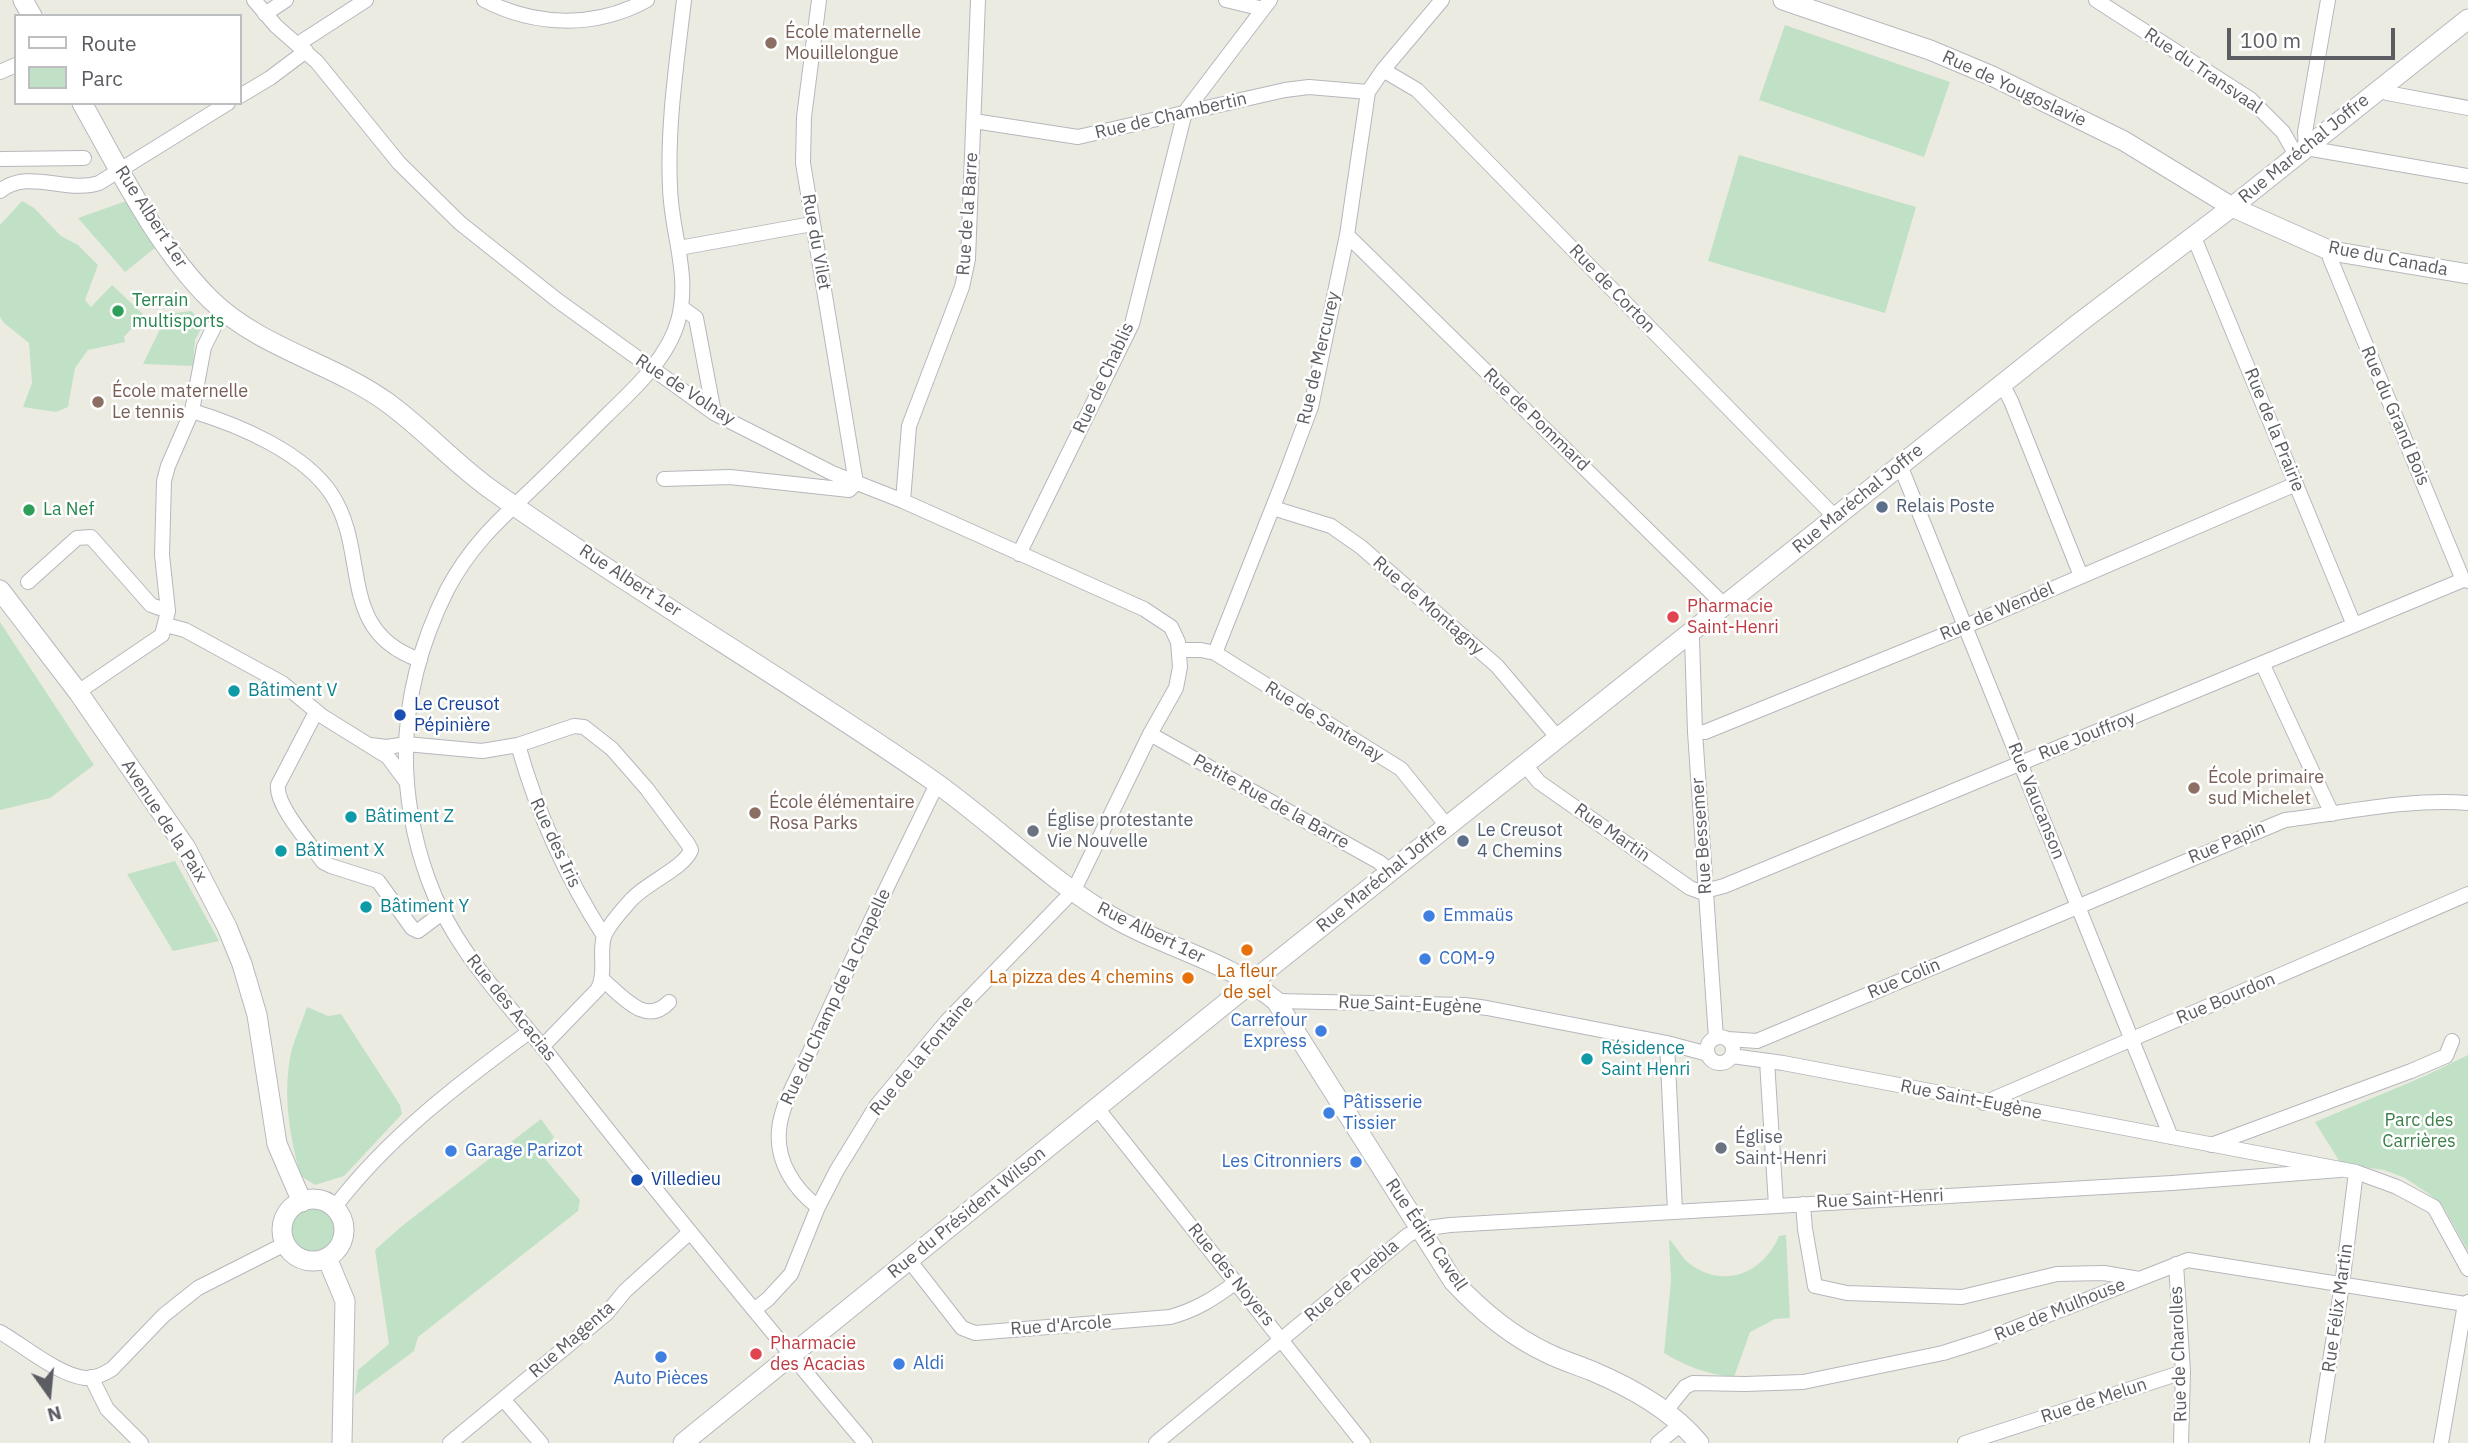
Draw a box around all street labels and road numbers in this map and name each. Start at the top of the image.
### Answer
street label: Rue du Transvaal [2140,23,2266,119]
street label: Rue de Yougoslavie [1939,46,2089,132]
street label: Rue de Chambertin [1093,88,1249,144]
street label: Rue Maréchal Joffre [2234,90,2374,208]
street label: Rue de la Barre [953,152,983,276]
street label: Rue Albert 1er [110,162,192,272]
street label: Rue du Vilet [797,192,835,292]
street label: Rue du Canada [2326,237,2450,281]
street label: Rue de Corton [1564,240,1660,338]
street label: Rue de Mercurey [1293,289,1345,427]
street label: Rue de Chablis [1069,319,1139,437]
street label: Rue du Grand Bois [2356,343,2434,489]
street label: Rue de Volnay [631,350,739,430]
street label: Rue de Pommard [1478,364,1594,476]
street label: Rue de la Prairie [2239,365,2309,495]
street label: Rue Maréchal Joffre [1788,440,1928,558]
street label: Rue Albert 1er [575,540,685,622]
street label: Rue de Montagny [1368,552,1488,660]
street label: Rue de Wendel [1937,578,2057,646]
street label: Rue de Santenay [1261,677,1387,767]
street label: Rue Jouffroy [2035,707,2139,765]
street label: Rue Vaucanson [2003,739,2069,863]
street label: Petite Rue de la Barre [1189,750,1353,854]
street label: Avenue de la Paix [116,756,212,886]
street label: Rue Bessemer [1687,777,1717,895]
street label: Rue des Iris [525,795,585,891]
street label: Rue Martin [1570,799,1654,867]
street label: Rue Papin [2185,817,2269,869]
street label: Rue Maréchal Joffre [1312,819,1452,937]
street label: Rue du Champ de la Chapelle [776,885,896,1109]
street label: Rue Albert 1er [1094,898,1208,968]
street label: Rue des Acacias [461,950,561,1066]
street label: Rue Colin [1864,954,1944,1004]
street label: Rue Bourdon [2173,969,2279,1029]
street label: Rue de la Fontaine [866,992,978,1120]
street label: Rue Saint-Eugène [1338,992,1482,1018]
street label: Rue Saint-Eugène [1898,1076,2044,1124]
street label: Rue du Président Wilson [884,1143,1050,1283]
street label: Rue Édith Cavell [1380,1175,1472,1295]
street label: Rue Saint-Henri [1816,1185,1944,1213]
street label: Rue des Noyers [1183,1219,1279,1331]
street label: Rue de Puebla [1300,1235,1404,1327]
street label: Rue Félix Martin [2318,1242,2358,1374]
street label: Rue de Mulhouse [1991,1274,2129,1346]
street label: Rue de Charolles [2166,1285,2192,1423]
street label: Rue Magenta [525,1297,619,1383]
street label: Rue d'Arcole [1010,1312,1112,1340]
street label: Rue de Melun [2038,1374,2150,1428]

